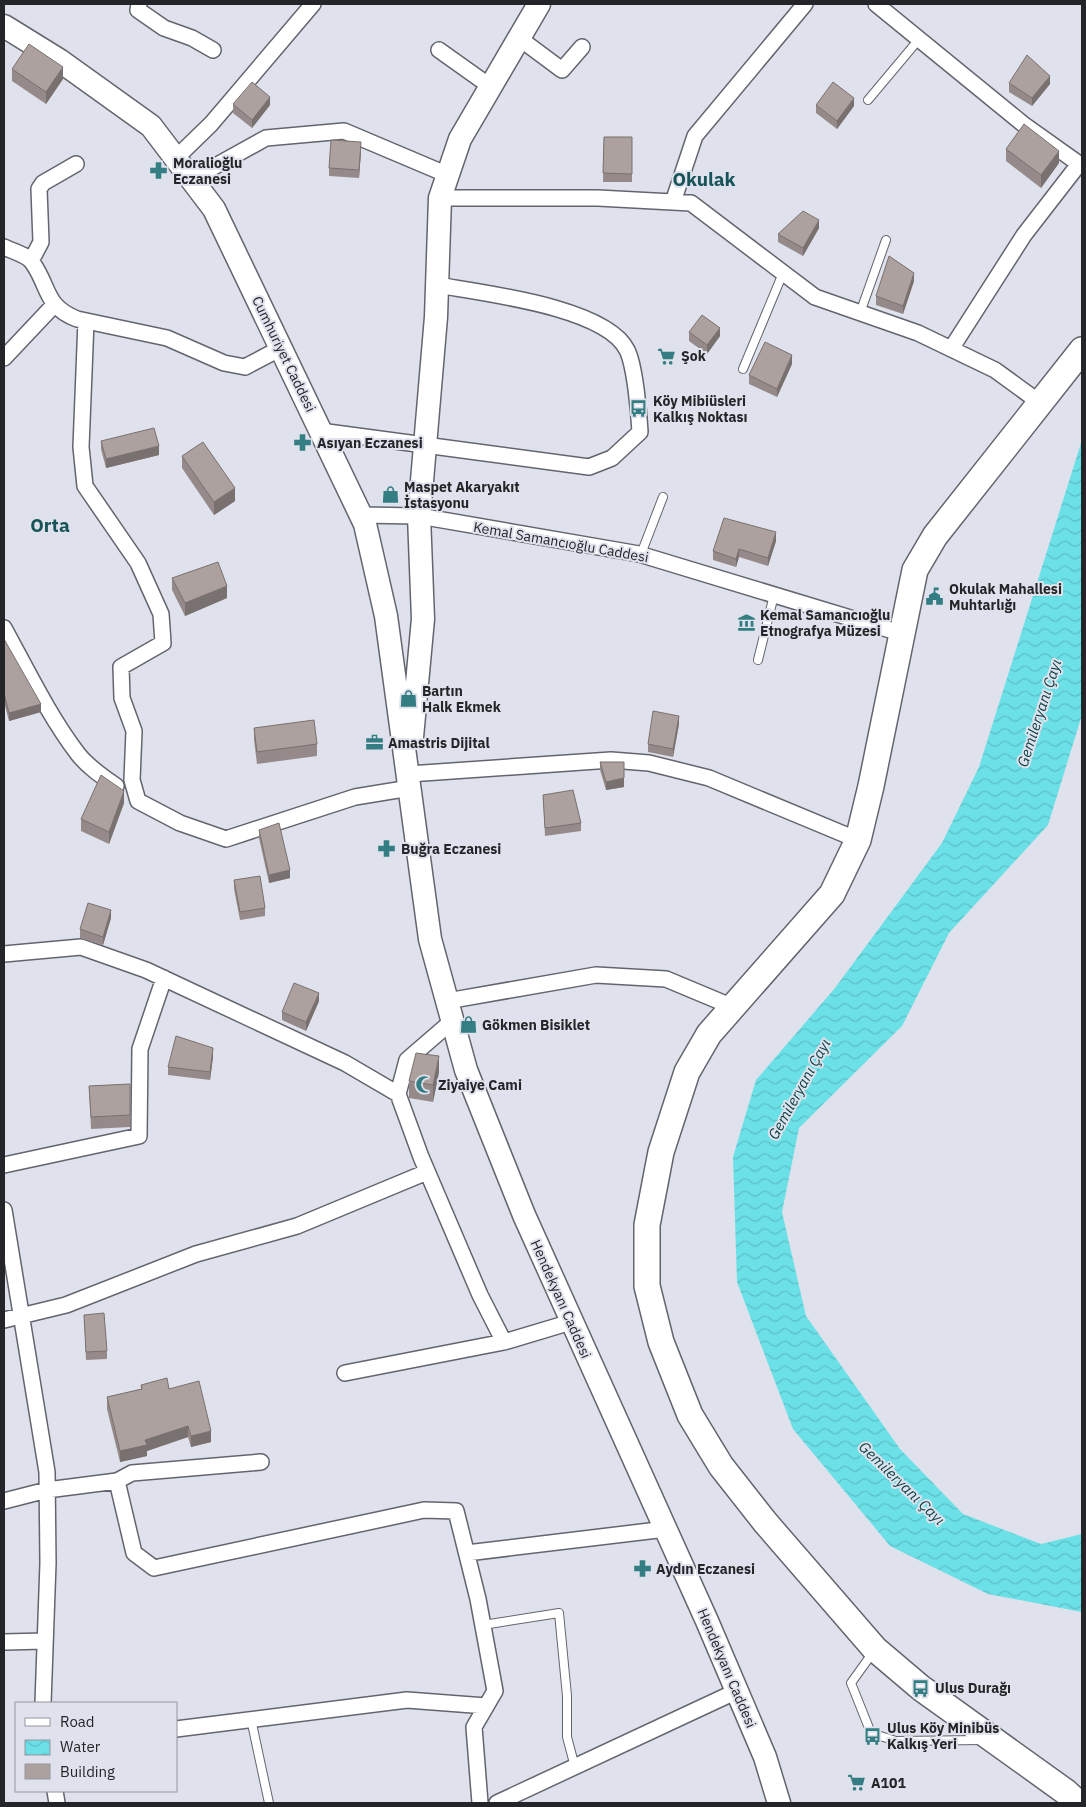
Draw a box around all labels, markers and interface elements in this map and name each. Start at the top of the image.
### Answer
place label: Moralioğlu Eczanesi [173,154,242,188]
pharmacy icon: Moralioğlu Eczanesi [149,161,169,181]
district label: Okulak [672,167,736,191]
street label: Cumhuriyet Caddesi [248,293,320,415]
supermarket icon: Şok [657,346,677,366]
place label: Şok [681,347,707,365]
place label: Köy Mibiüsleri Kalkış Noktası [653,392,748,426]
bus stop icon: Köy Mibiüsleri Kalkış Noktası [629,399,649,419]
pharmacy icon: Asıyan Eczanesi [293,433,313,453]
place label: Asıyan Eczanesi [317,434,423,452]
place label: Maspet Akaryakıt İstasyonu [404,478,520,512]
shop icon: Maspet Akaryakıt İstasyonu [380,485,400,505]
district label: Orta [30,513,70,537]
street label: Kemal Samancıoğlu Caddesi [472,518,650,566]
place label: Okulak Mahallesi Muhtarlığı [949,580,1062,614]
public building icon: Okulak Mahallesi Muhtarlığı [925,587,945,607]
place label: Kemal Samancıoğlu Etnografya Müzesi [760,606,890,640]
museum icon: Kemal Samancıoğlu Etnografya Müzesi [736,613,756,633]
water label: Gemileryanı Çayı [1013,657,1065,769]
place label: Bartın Halk Ekmek [422,682,502,716]
shop icon: Bartın Halk Ekmek [398,689,418,709]
office icon: Amastris Dijital [364,733,384,753]
place label: Amastris Dijital [388,734,490,752]
pharmacy icon: Buğra Eczanesi [377,839,397,859]
place label: Buğra Eczanesi [401,840,501,858]
shop icon: Gökmen Bisiklet [458,1015,478,1035]
place label: Gökmen Bisiklet [482,1016,590,1034]
water label: Gemileryanı Çayı [764,1035,835,1143]
mosque icon: Ziyaiye Cami [414,1075,434,1095]
place label: Ziyaiye Cami [438,1076,522,1094]
street label: Hendekyanı Caddesi [527,1237,595,1361]
water label: Gemileryanı Çayı [855,1437,949,1529]
pharmacy icon: Aydın Eczanesi [632,1559,652,1579]
place label: Aydın Eczanesi [656,1560,755,1578]
street label: Hendekyanı Caddesi [694,1605,760,1731]
bus stop icon: Ulus Durağı [911,1678,931,1698]
place label: Ulus Durağı [935,1679,1011,1697]
legend [15,1702,178,1792]
text: Road [60,1712,95,1731]
place label: Ulus Köy Minibüs Kalkış Yeri [887,1719,999,1753]
bus stop icon: Ulus Köy Minibüs Kalkış Yeri [863,1726,883,1746]
text: Water [60,1737,101,1756]
text: Building [60,1762,115,1781]
supermarket icon: A101 [847,1773,867,1793]
place label: A101 [871,1774,906,1792]

